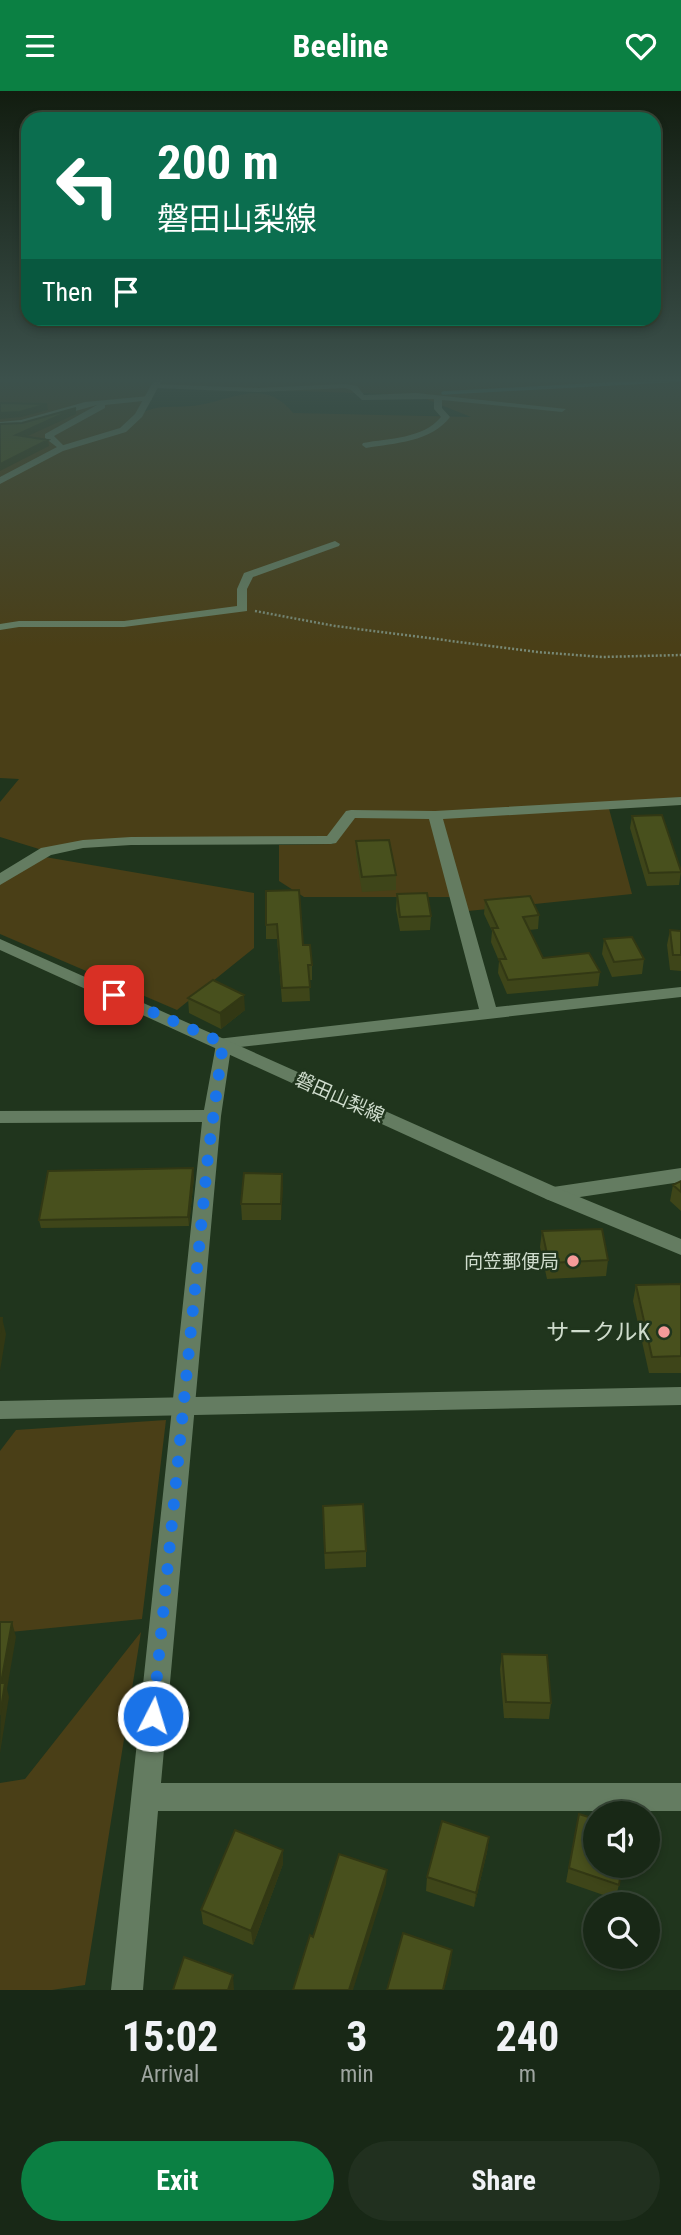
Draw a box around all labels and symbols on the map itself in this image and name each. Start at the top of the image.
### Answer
pin [84,965,144,1025]
street label: 磐田山梨線 [292,1068,388,1127]
place label: 向笠郵便局 [464,1250,559,1273]
marker: 向笠郵便局 [565,1253,581,1269]
place label: サークルK [546,1319,650,1346]
marker: サークルK [656,1324,672,1340]
position arrow [116,1679,190,1753]

